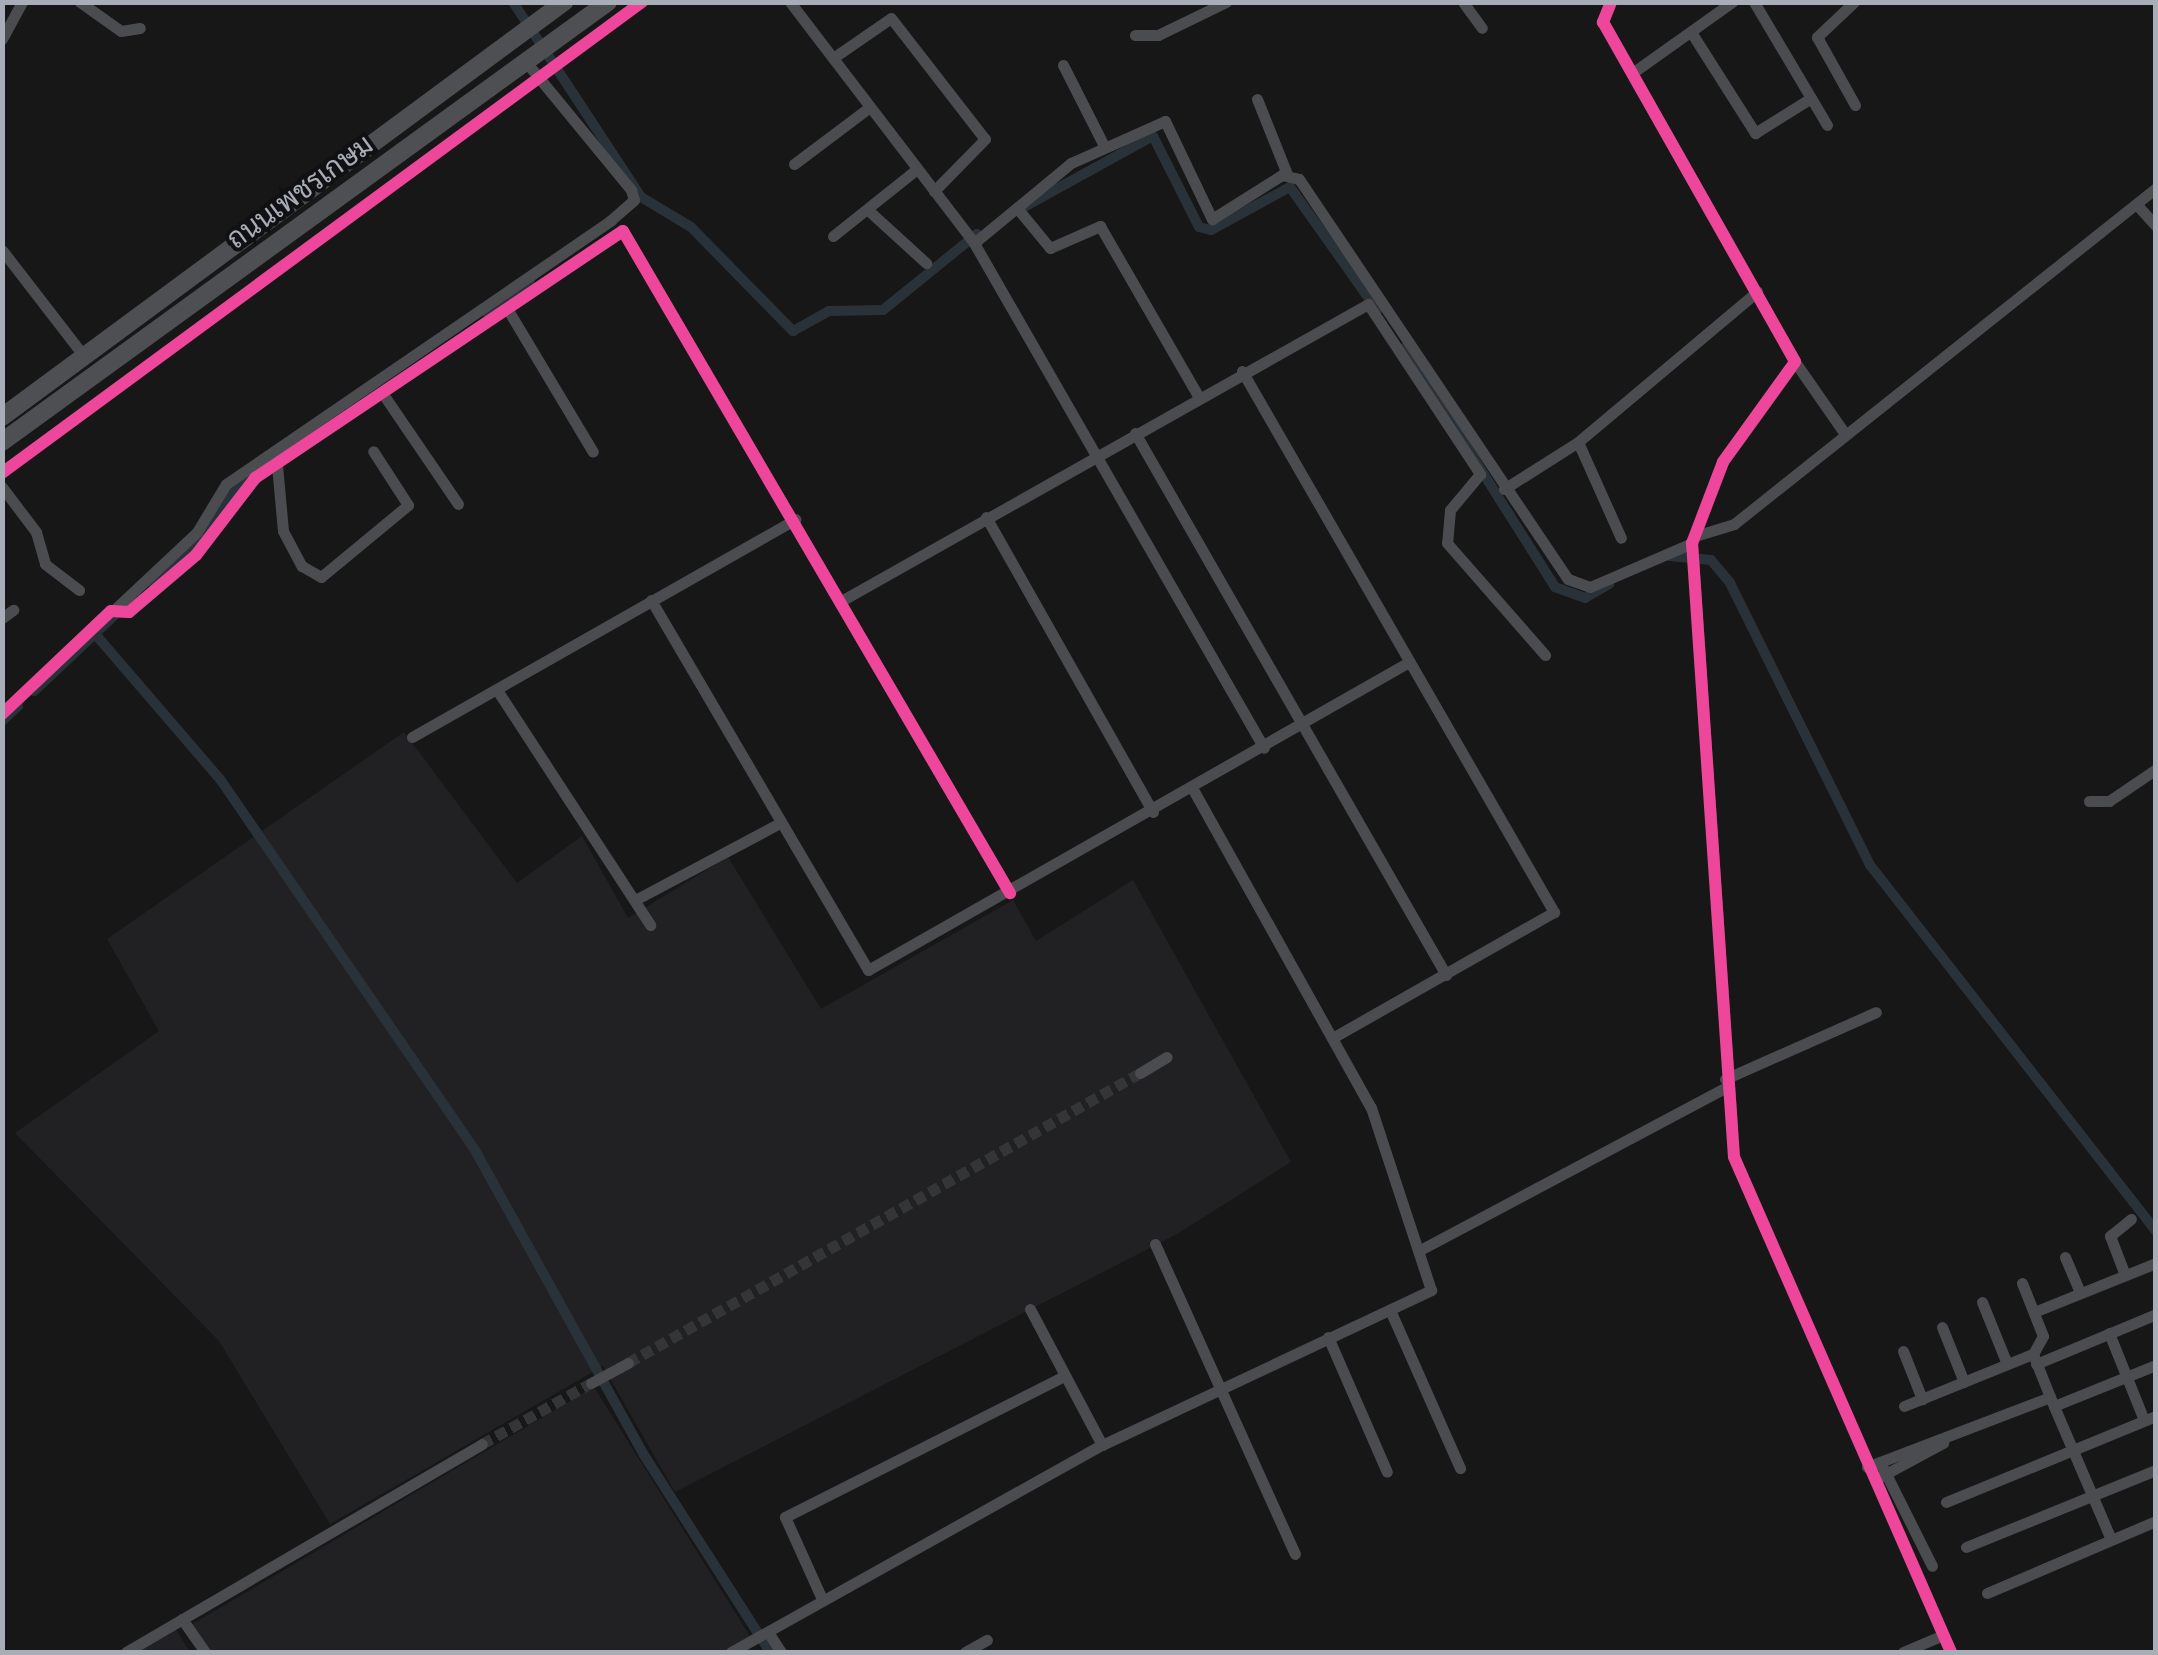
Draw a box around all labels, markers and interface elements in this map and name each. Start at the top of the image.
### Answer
street label: ถนนเพชรเกษม [220,128,380,256]

